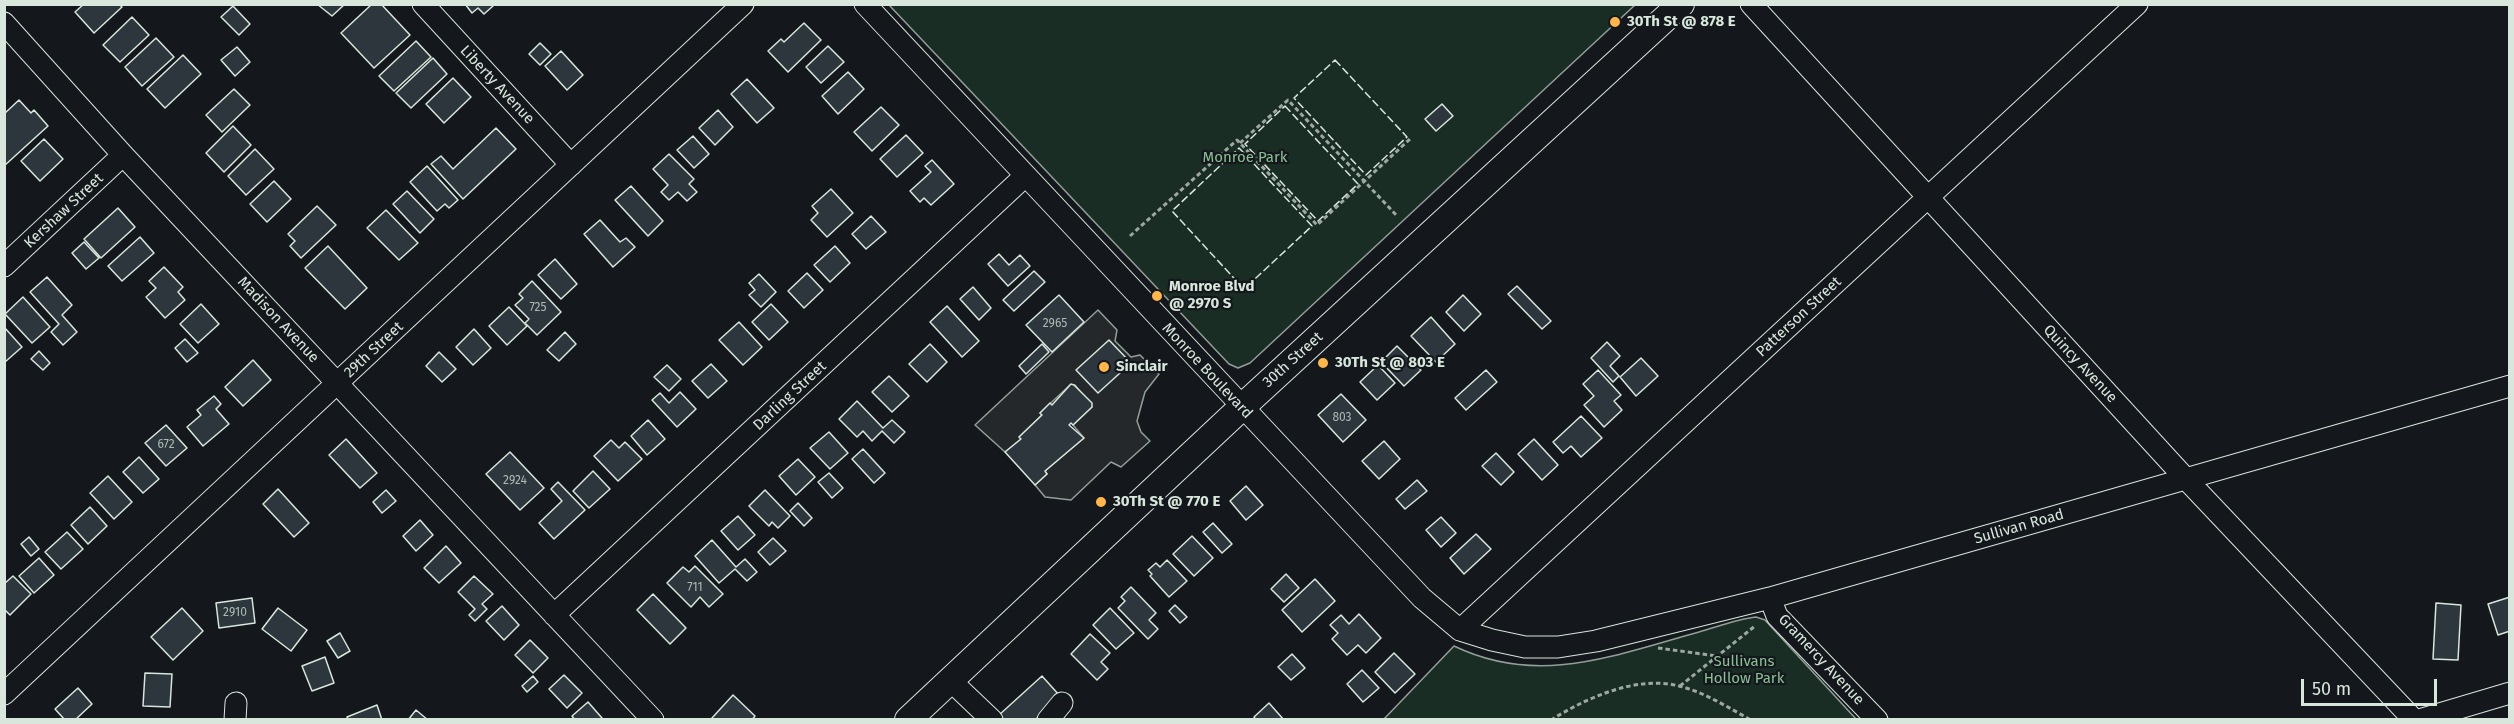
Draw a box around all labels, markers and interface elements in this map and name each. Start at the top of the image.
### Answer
place label: 30Th St @ 878 E [1627,13,1736,31]
marker: 30Th St @ 878 E [1608,15,1622,29]
street label: Liberty Avenue [456,42,538,128]
park label: Monroe Park [1203,149,1287,167]
street label: Kershaw Street [21,170,107,252]
street label: Madison Avenue [233,273,323,367]
street label: Patterson Street [1753,273,1845,361]
place label: Monroe Blvd @ 2970 S [1169,278,1254,313]
marker: Monroe Blvd @ 2970 S [1150,289,1164,303]
house number: 725 [529,301,547,315]
house number: 2965 [1043,317,1067,331]
street label: 29th Street [341,318,407,382]
street label: Monroe Boulevard [1158,319,1256,423]
street label: Quincy Avenue [2039,321,2121,407]
street label: 30th Street [1259,328,1327,392]
place label: 30Th St @ 803 E [1335,354,1445,372]
marker: 30Th St @ 803 E [1316,356,1330,370]
street label: Darling Street [750,358,830,434]
place label: Sinclair [1116,358,1167,376]
marker: Sinclair [1097,360,1111,374]
house number: 803 [1332,411,1352,425]
house number: 672 [157,438,175,452]
house number: 2924 [503,474,527,488]
place label: 30Th St @ 770 E [1113,493,1220,511]
marker: 30Th St @ 770 E [1094,495,1108,509]
street label: Sullivan Road [1972,506,2066,548]
house number: 711 [687,581,703,595]
house number: 2910 [223,606,247,620]
street label: Gramercy Avenue [1774,611,1868,709]
park label: Sullivans Hollow Park [1704,653,1784,688]
scale bar [2304,667,2440,705]
text: 50 m [2312,678,2351,700]

